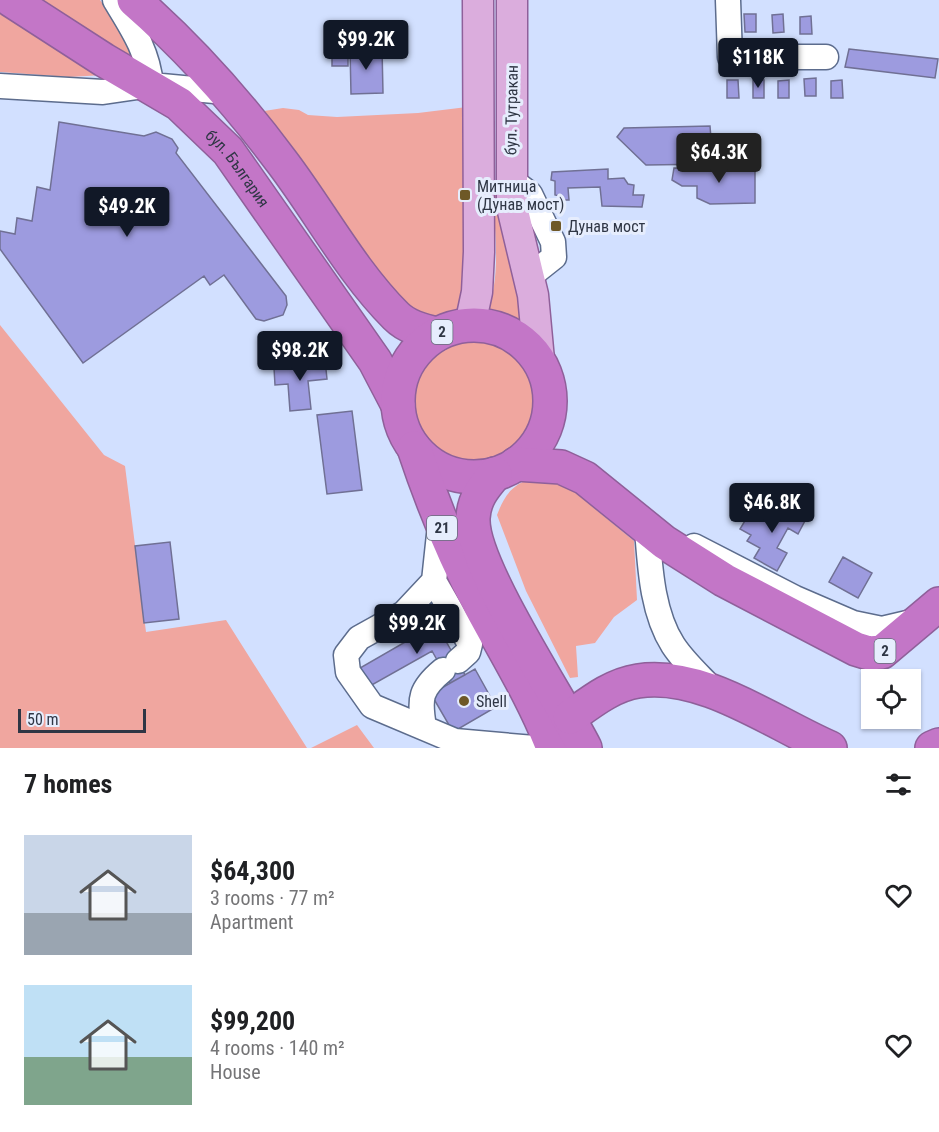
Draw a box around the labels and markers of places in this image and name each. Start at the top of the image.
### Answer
pin: $99.2K [317,20,415,71]
pin: $118K [716,38,800,89]
pin: $64.3K [670,133,768,184]
place label: Митница (Дунав мост) [477,177,564,214]
pin: $49.2K [78,187,176,238]
marker: Митница (Дунав мост) [458,188,472,202]
place label: Дунав мост [568,217,646,236]
marker: Дунав мост [549,219,563,233]
pin: $98.2K [251,331,349,382]
pin: $46.8K [723,483,821,534]
pin: $99.2K [368,604,466,655]
place label: Shell [476,692,507,711]
marker: Shell [457,694,471,708]

